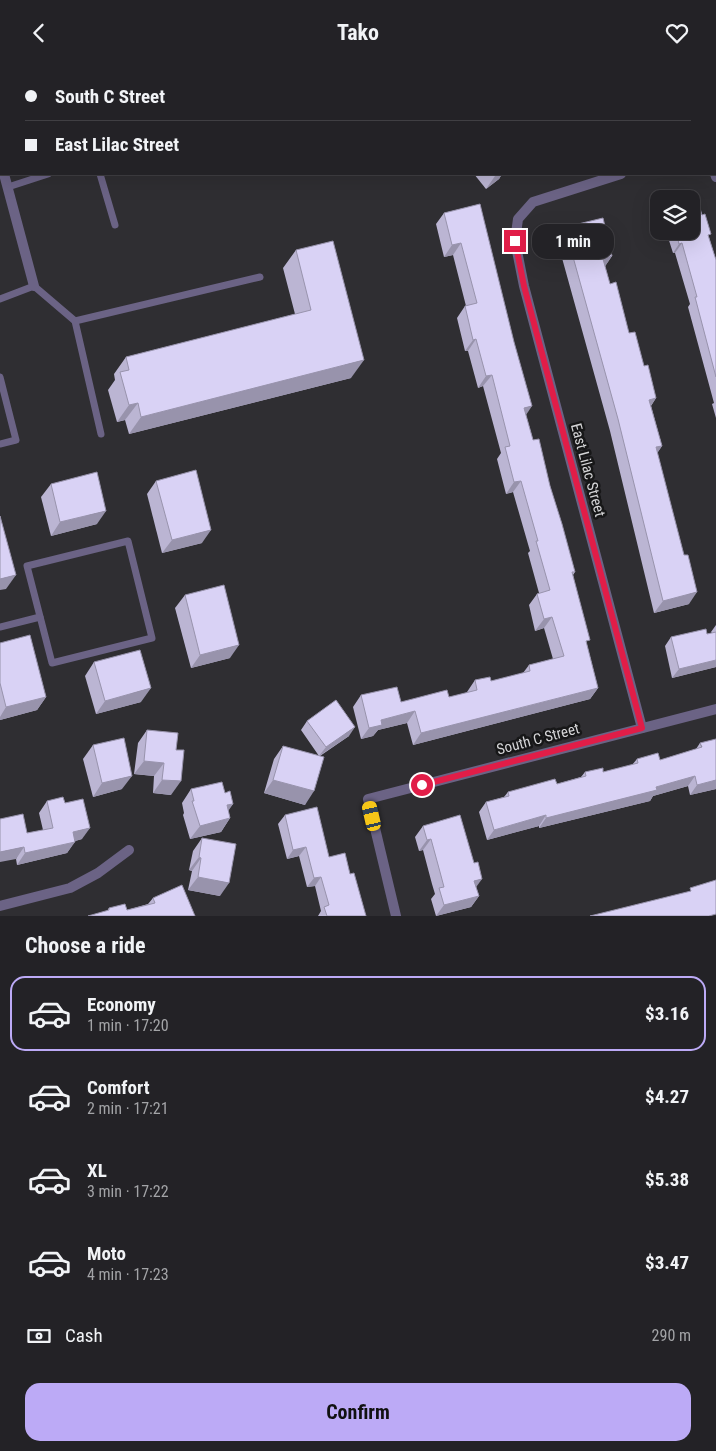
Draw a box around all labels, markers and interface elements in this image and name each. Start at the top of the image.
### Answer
icon: back [25,19,53,47]
icon: heart [663,19,691,47]
text: Tako [337,20,379,45]
text: South C Street [55,85,165,108]
text: East Lilac Street [55,133,179,156]
map controls [650,190,700,240]
button: layers [650,190,700,240]
callout: 1 min [532,223,615,259]
route end [504,230,526,252]
text: 1 min [555,232,591,251]
street label: East Lilac Street [567,421,609,519]
street label: South C Street [495,719,581,759]
route start [411,774,433,796]
car [361,800,382,832]
text: Choose a ride [25,933,146,958]
icon: car [27,991,72,1036]
text: Economy [87,993,156,1016]
text: $3.16 [645,1002,689,1025]
text: 1 min · 17:20 [87,1016,169,1035]
icon: car [27,1074,72,1119]
text: Comfort [87,1076,150,1099]
text: $4.27 [645,1085,689,1108]
text: 2 min · 17:21 [87,1099,169,1118]
icon: car [27,1157,72,1202]
text: XL [87,1159,107,1182]
text: $5.38 [645,1168,689,1191]
text: 3 min · 17:22 [87,1182,169,1201]
icon: car [27,1240,72,1285]
text: Moto [87,1242,126,1265]
text: $3.47 [645,1251,689,1274]
text: 4 min · 17:23 [87,1265,169,1284]
icon: cash [25,1322,53,1350]
text: Cash [65,1324,103,1347]
text: 290 m [652,1326,691,1345]
button: Confirm [25,1383,691,1441]

